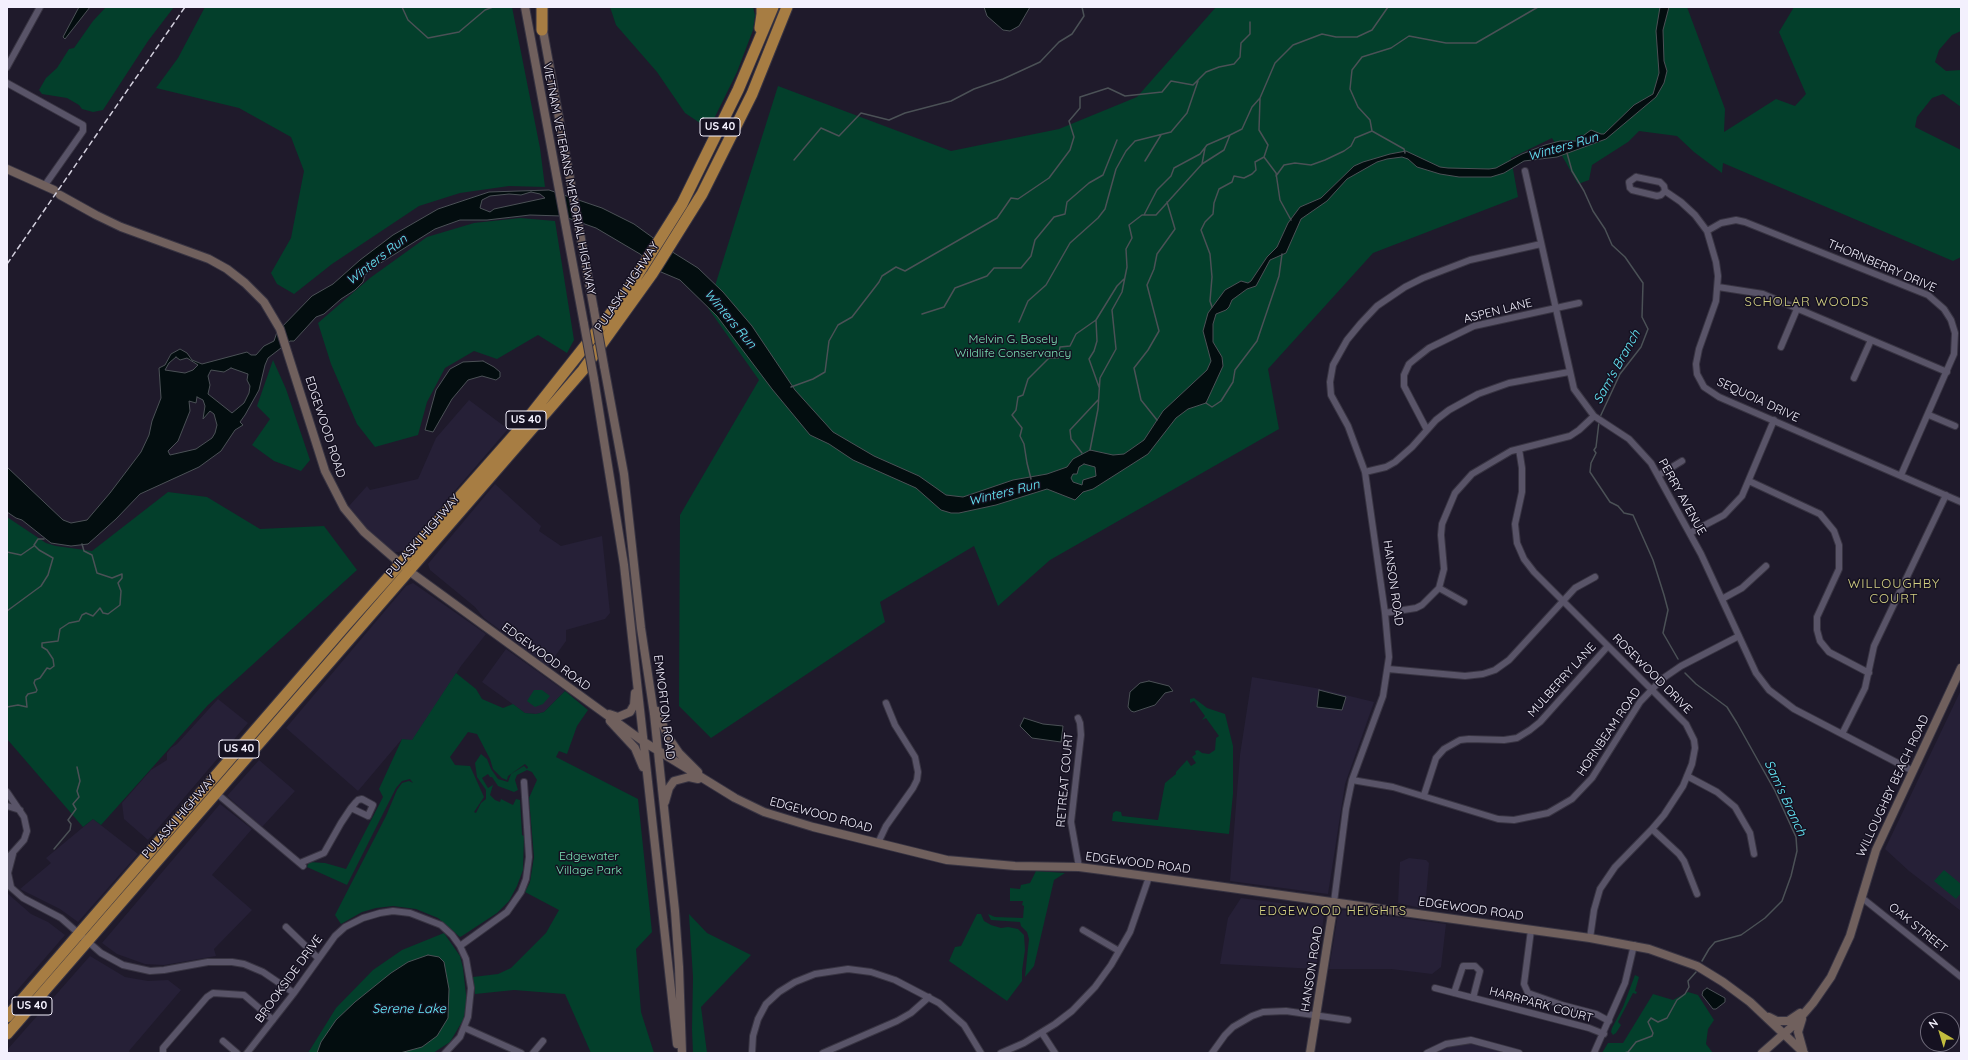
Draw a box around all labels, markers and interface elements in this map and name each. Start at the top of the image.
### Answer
street label: VIETNAM VETERANS MEMORIAL HIGHWAY [539,62,599,296]
road number: US 40 [700,118,740,136]
water label: Winters Run [1526,129,1600,165]
water label: Winters Run [344,231,410,289]
street label: THORNBERRY DRIVE [1825,237,1939,295]
street label: PULASKI HIGHWAY [592,239,662,335]
water label: Winters Run [701,286,759,352]
district label: SCHOLAR WOODS [1745,294,1869,310]
street label: ASPEN LANE [1462,296,1534,326]
water label: Sam's Branch [1590,327,1644,407]
park label: Melvin G. Bosely Wildlife Conservancy [955,332,1071,360]
street label: EDGEWOOD ROAD [302,374,348,480]
street label: SEQUOIA DRIVE [1715,375,1801,425]
road number: US 40 [506,411,546,429]
street label: PERRY AVENUE [1655,456,1709,538]
water label: Winters Run [967,477,1041,509]
street label: PULASKI HIGHWAY [383,492,463,580]
street label: HANSON ROAD [1380,539,1406,627]
district label: WILLOUGHBY COURT [1848,576,1940,607]
street label: EDGEWOOD ROAD [499,620,593,694]
street label: ROSEWOOD DRIVE [1609,631,1695,717]
street label: MULBERRY LANE [1525,640,1599,720]
street label: EMMORTON ROAD [650,654,678,760]
street label: HORNBEAM ROAD [1574,685,1644,779]
street label: WILLOUGHBY BEACH ROAD [1854,713,1932,859]
street label: RETREAT COURT [1054,732,1076,828]
road number: US 40 [219,740,259,758]
water label: Sam's Branch [1761,758,1809,838]
street label: PULASKI HIGHWAY [139,773,219,861]
street label: EDGEWOOD ROAD [768,794,874,836]
park label: Edgewater Village Park [556,849,622,877]
street label: EDGEWOOD ROAD [1085,849,1191,877]
street label: EDGEWOOD ROAD [1418,895,1524,923]
street label: OAK STREET [1886,900,1950,956]
district label: EDGEWOOD HEIGHTS [1259,903,1407,919]
street label: HANSON ROAD [1298,925,1326,1013]
street label: BROOKSIDE DRIVE [252,932,326,1026]
street label: HARRPARK COURT [1487,984,1595,1026]
road number: US 40 [12,997,52,1015]
water label: Serene Lake [372,1001,446,1017]
north arrow [1920,1012,1960,1052]
text: N [1926,1015,1941,1031]

